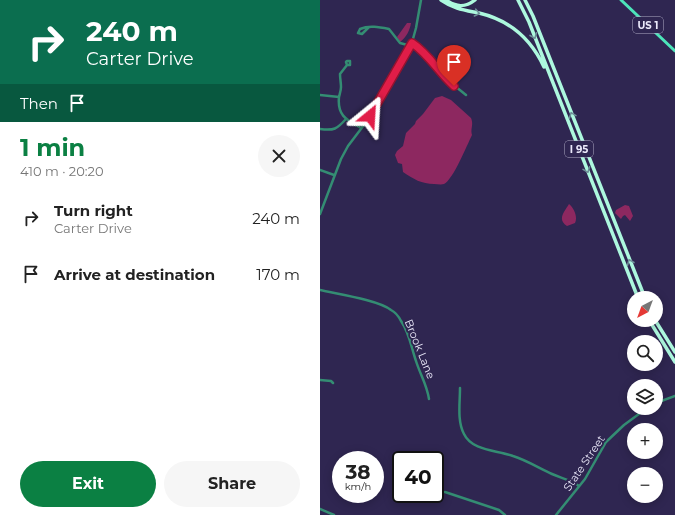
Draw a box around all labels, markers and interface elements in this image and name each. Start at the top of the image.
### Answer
one-way arrow [474,8,480,16]
text: 240 m [86,14,178,48]
icon: right [20,16,72,68]
road number: US 1 [633,17,663,33]
one-way arrow [530,32,538,39]
pin [437,45,471,86]
text: Carter Drive [86,48,194,70]
icon: arrive [443,51,465,73]
icon: arrive [66,92,88,114]
text: Then [20,94,58,113]
position arrow [349,95,391,137]
one-way arrow [568,111,576,118]
text: 1 min [20,133,85,162]
button: close [258,135,300,177]
road number: I 95 [565,141,593,157]
text: 410 m · 20:20 [20,163,104,179]
one-way arrow [582,166,590,173]
text: Turn right [54,201,133,220]
icon: right [20,207,42,229]
text: 240 m [252,209,300,228]
text: Carter Drive [54,220,132,236]
one-way arrow [626,258,634,265]
icon: arrive [20,263,42,285]
text: Arrive at destination [54,265,215,284]
text: 170 m [256,265,300,284]
north arrow [627,291,663,327]
map controls [627,291,663,503]
street label: Brook Lane [402,317,438,381]
button: search [627,335,663,371]
button: layers [627,379,663,415]
button: + [627,423,663,459]
street label: State Street [560,432,608,494]
speed limit sign: 40 [392,451,444,503]
text: 38 [345,460,371,484]
button: Exit [20,461,156,507]
button: Share [164,461,300,507]
button: − [627,467,663,503]
text: km/h [345,480,371,493]

